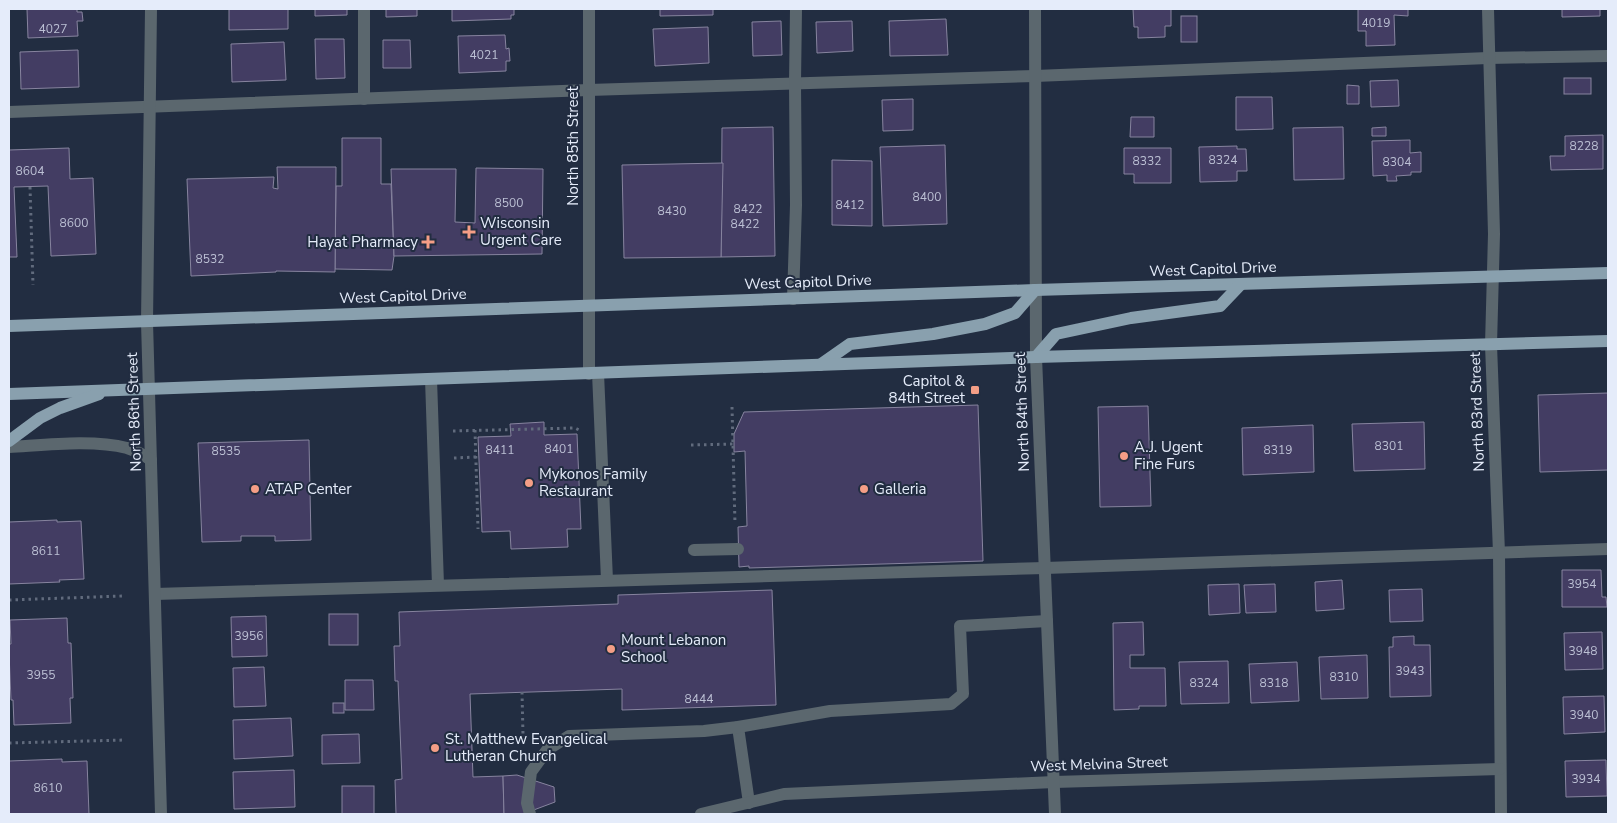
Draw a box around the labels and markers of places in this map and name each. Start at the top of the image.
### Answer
place label: Wisconsin Urgent Care [480,213,562,250]
marker: Wisconsin Urgent Care [462,225,476,239]
place label: Hayat Pharmacy [307,232,418,252]
marker: Hayat Pharmacy [422,236,434,248]
place label: Capitol & 84th Street [888,371,966,408]
marker: Capitol & 84th Street [969,384,981,396]
place label: A.J. Ugent Fine Furs [1134,437,1203,474]
marker: A.J. Ugent Fine Furs [1118,450,1130,462]
place label: Mykonos Family Restaurant [539,464,648,501]
marker: Mykonos Family Restaurant [523,477,535,489]
place label: ATAP Center [265,479,352,499]
place label: Galleria [874,479,926,499]
marker: ATAP Center [249,483,261,495]
marker: Galleria [858,483,870,495]
place label: Mount Lebanon School [621,630,726,667]
marker: Mount Lebanon School [605,643,617,655]
place label: St. Matthew Evangelical Lutheran Church [445,729,608,766]
marker: St. Matthew Evangelical Lutheran Church [429,742,441,754]

